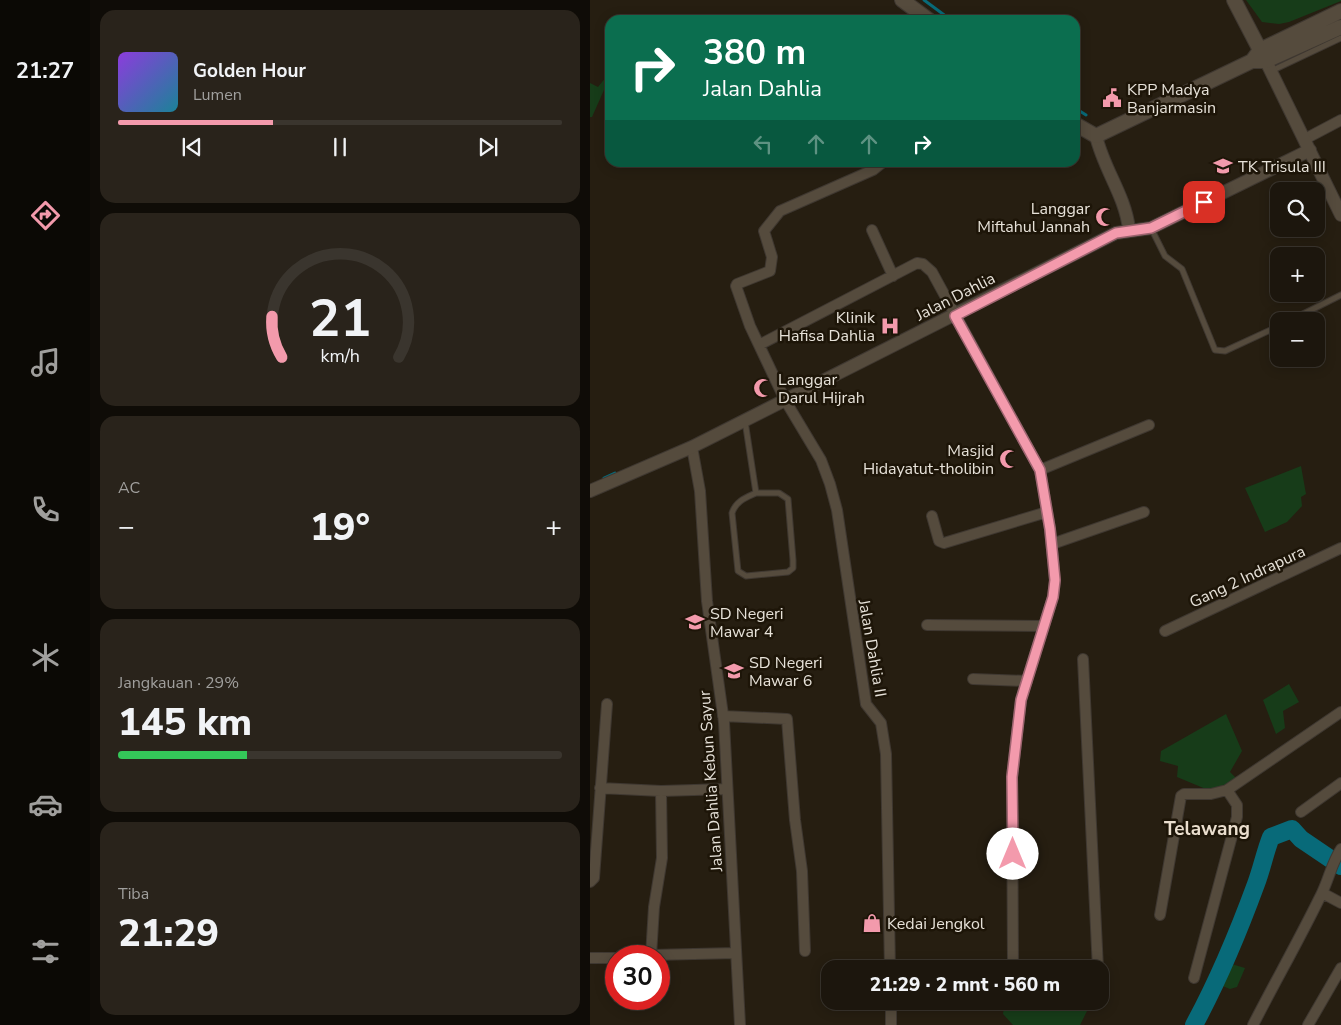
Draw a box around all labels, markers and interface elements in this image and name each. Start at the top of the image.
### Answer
text: 380 m [703,29,806,76]
icon: right [620,35,685,100]
text: 21:27 [16,56,74,86]
text: Golden Hour [193,58,306,84]
text: Jalan Dahlia [703,74,822,104]
place label: KPP Madya Banjarmasin [1127,79,1216,119]
text: Lumen [193,84,242,106]
public building icon: KPP Madya Banjarmasin [1101,87,1123,109]
icon: left [749,130,777,158]
icon: ahead [802,130,830,158]
icon: ahead [855,130,883,158]
icon: right [908,130,936,158]
icon: previous [178,133,206,161]
icon: pause [326,133,354,161]
icon: next [474,133,502,161]
school or university icon: TK Trisula III [1212,155,1234,177]
place label: TK Trisula III [1238,156,1326,178]
pin [1183,181,1225,223]
map controls [1270,182,1325,367]
button: search [1270,182,1325,237]
icon: arrive [1190,188,1218,216]
icon: directions [28,198,63,233]
place label: Langgar Miftahul Jannah [977,198,1090,238]
mosque icon: Langgar Miftahul Jannah [1094,206,1116,228]
button: + [1270,247,1325,302]
street label: Jalan Dahlia [911,267,999,327]
text: 21 [309,283,371,354]
place label: Klinik Hafisa Dahlia [779,307,876,347]
button: − [1270,312,1325,367]
hospital icon: Klinik Hafisa Dahlia [879,315,901,337]
text: km/h [320,344,360,368]
icon: music [28,345,63,380]
place label: Langgar Darul Hijrah [778,369,865,409]
mosque icon: Langgar Darul Hijrah [752,377,774,399]
place label: Masjid Hidayatut-tholibin [863,440,994,480]
mosque icon: Masjid Hidayatut-tholibin [998,448,1020,470]
text: AC [118,477,140,499]
icon: phone [28,492,63,527]
text: 19° [310,502,370,553]
text: − [118,508,135,546]
text: + [545,508,562,546]
street label: Gang 2 Indrapura [1186,540,1309,613]
street label: Jalan Dahlia II [852,597,891,699]
place label: SD Negeri Mawar 4 [710,603,784,643]
school or university icon: SD Negeri Mawar 4 [684,611,706,633]
icon: climate [28,640,63,675]
place label: SD Negeri Mawar 6 [749,652,823,692]
school or university icon: SD Negeri Mawar 6 [723,660,745,682]
text: Jangkauan · 29% [118,672,239,694]
street label: Jalan Dahlia Kebun Sayur [694,689,728,873]
text: 145 km [118,697,252,748]
icon: car [28,787,63,822]
district label: Telawang [1164,816,1250,842]
position arrow [986,827,1038,879]
text: Tiba [118,883,149,905]
text: 21:29 [118,908,219,959]
shop icon: Kedai Jengkol [861,912,883,934]
place label: Kedai Jengkol [887,913,985,935]
icon: filters [28,934,63,969]
speed limit sign: 30 [605,945,670,1010]
text: 21:29 · 2 mnt · 560 m [870,972,1060,998]

